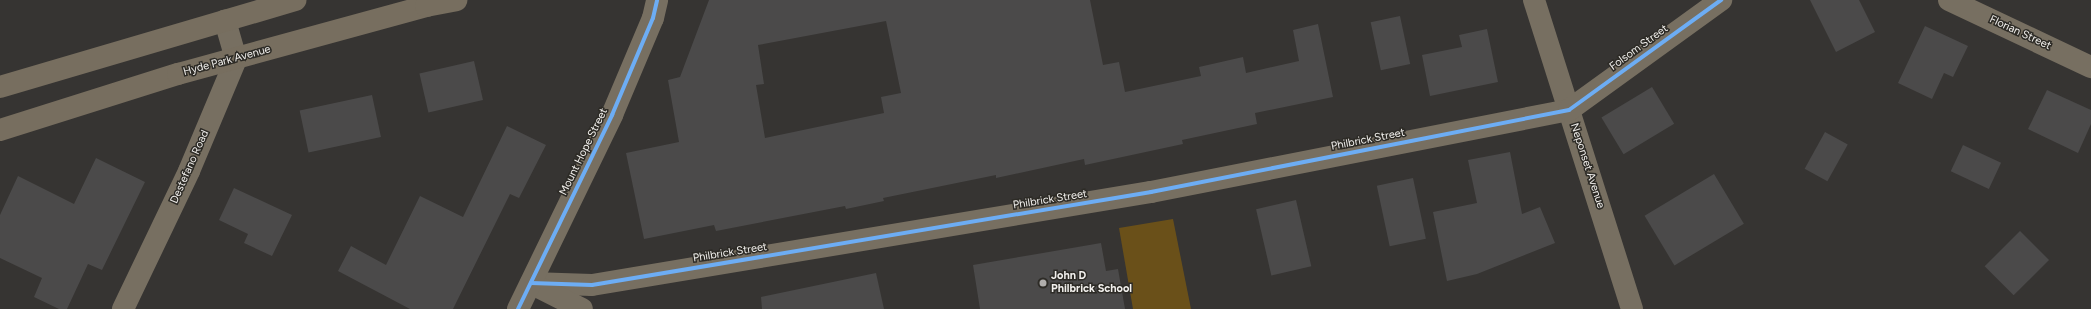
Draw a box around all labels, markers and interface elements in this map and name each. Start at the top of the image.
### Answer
street label: Florian Street [1987,13,2053,53]
street label: Folsom Street [1607,22,1671,74]
street label: Hyde Park Avenue [182,43,272,79]
street label: Mount Hope Street [557,106,611,198]
street label: Neponset Avenue [1567,122,1607,210]
street label: Philbrick Street [1330,126,1406,154]
street label: Destefano Road [168,128,212,206]
street label: Philbrick Street [1012,188,1088,212]
street label: Philbrick Street [692,241,768,265]
place label: John D Philbrick School [1051,270,1132,296]
marker: John D Philbrick School [1038,278,1048,288]

